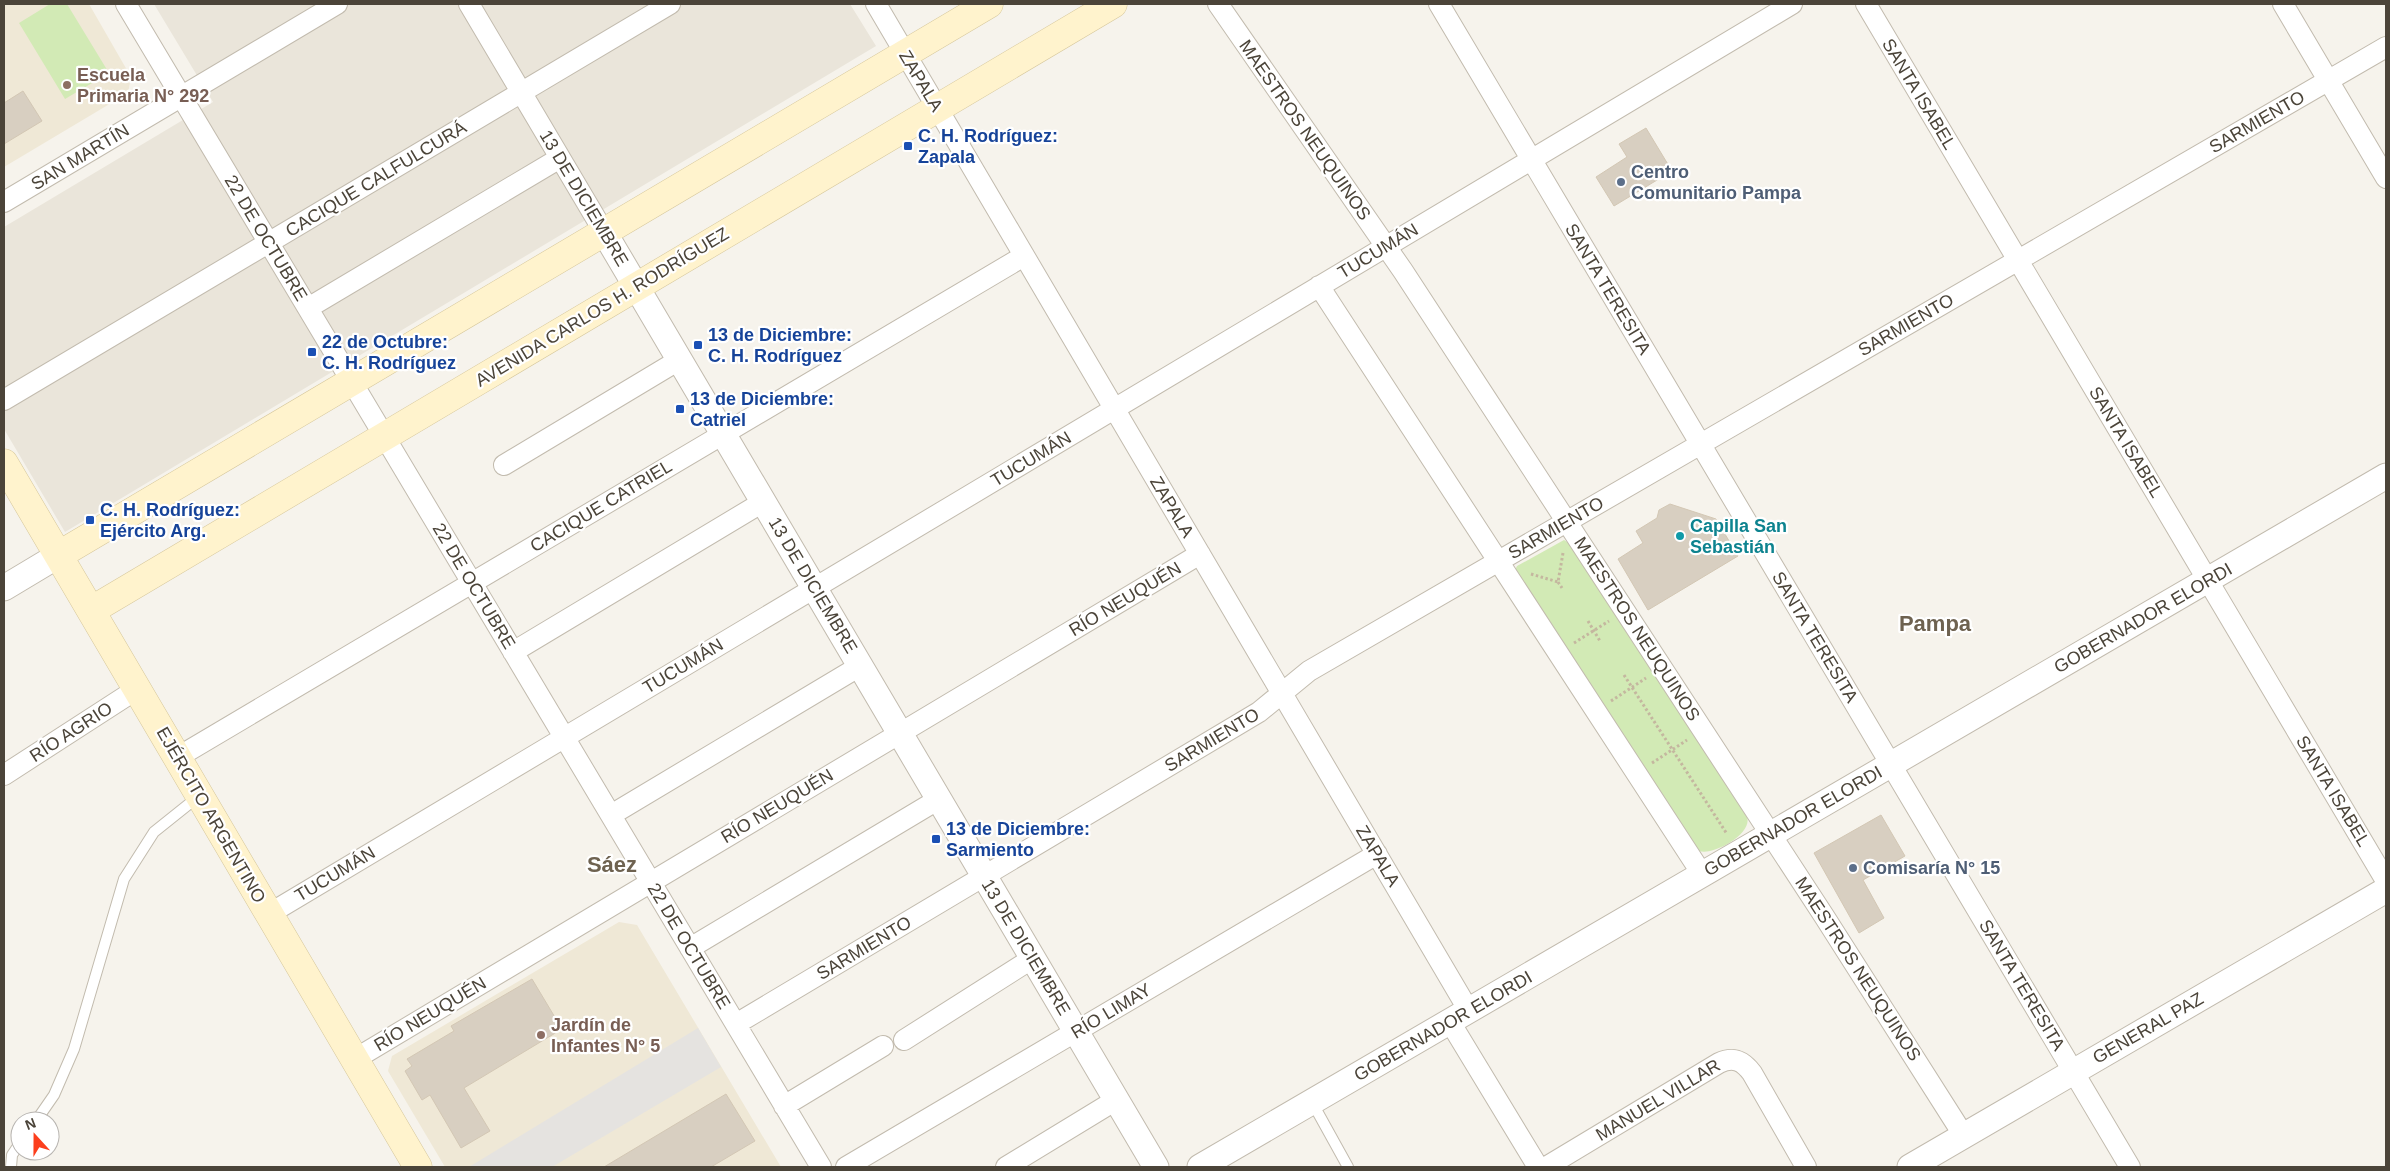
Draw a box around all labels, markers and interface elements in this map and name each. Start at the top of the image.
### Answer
street label: SANTA ISABEL [1878,35,1960,153]
street label: MAESTROS NEUQUINOS [1235,36,1375,224]
street label: ZAPALA [895,47,947,115]
place label: Escuela Primaria N° 292 [77,65,209,106]
marker: Escuela Primaria N° 292 [61,79,73,91]
street label: SARMIENTO [2206,87,2308,157]
street label: CACIQUE CALFULCURÁ [282,117,470,241]
street label: SAN MARTÍN [27,120,133,194]
street label: 13 DE DICIEMBRE [536,126,632,270]
place label: C. H. Rodríguez: Zapala [918,126,1058,167]
marker: C. H. Rodríguez: Zapala [902,140,914,152]
place label: Centro Comunitario Pampa [1631,162,1802,203]
street label: 22 DE OCTUBRE [221,172,311,304]
marker: Centro Comunitario Pampa [1615,176,1627,188]
street label: TUCUMÁN [1334,219,1422,283]
street label: SANTA TERESITA [1561,220,1655,358]
street label: AVENIDA CARLOS H. RODRÍGUEZ [472,223,732,391]
street label: SARMIENTO [1855,290,1957,360]
place label: 13 de Diciembre: C. H. Rodríguez [708,325,852,366]
place label: 22 de Octubre: C. H. Rodríguez [322,332,456,373]
marker: 13 de Diciembre: C. H. Rodríguez [692,339,704,351]
marker: 22 de Octubre: C. H. Rodríguez [306,346,318,358]
street label: SANTA ISABEL [2085,383,2167,501]
place label: 13 de Diciembre: Catriel [690,389,834,430]
marker: 13 de Diciembre: Catriel [674,403,686,415]
street label: TUCUMÁN [987,427,1075,491]
street label: CACIQUE CATRIEL [527,456,675,556]
street label: ZAPALA [1146,473,1198,541]
street label: SARMIENTO [1505,493,1607,563]
place label: C. H. Rodríguez: Ejército Arg. [100,500,240,541]
street label: 13 DE DICIEMBRE [765,513,861,657]
marker: C. H. Rodríguez: Ejército Arg. [84,514,96,526]
place label: Capilla San Sebastián [1690,516,1787,557]
street label: 22 DE OCTUBRE [429,520,519,652]
marker: Capilla San Sebastián [1674,530,1686,542]
street label: MAESTROS NEUQUINOS [1570,533,1704,725]
street label: RÍO NEUQUÉN [1065,558,1185,640]
street label: GOBERNADOR ELORDI [2051,559,2235,677]
street label: SANTA TERESITA [1768,568,1862,706]
district label: Pampa [1899,611,1972,636]
street label: TUCUMÁN [639,634,727,698]
street label: RÍO AGRIO [26,698,116,766]
street label: SARMIENTO [1161,704,1263,776]
street label: EJÉRCITO ARGENTINO [152,724,270,906]
street label: SANTA ISABEL [2292,732,2374,850]
street label: GOBERNADOR ELORDI [1701,762,1885,880]
street label: RÍO NEUQUÉN [717,765,837,847]
place label: 13 de Diciembre: Sarmiento [946,819,1090,860]
street label: ZAPALA [1352,822,1404,890]
marker: 13 de Diciembre: Sarmiento [930,833,942,845]
street label: TUCUMÁN [291,842,379,906]
district label: Sáez [587,852,637,877]
place label: Comisaría N° 15 [1863,858,2000,878]
marker: Comisaría N° 15 [1847,862,1859,874]
street label: MAESTROS NEUQUINOS [1791,873,1925,1065]
street label: 13 DE DICIEMBRE [978,875,1074,1019]
street label: 22 DE OCTUBRE [644,880,734,1012]
street label: SARMIENTO [813,912,915,984]
street label: SANTA TERESITA [1975,916,2069,1054]
street label: GOBERNADOR ELORDI [1351,967,1535,1085]
street label: RÍO NEUQUÉN [370,973,490,1055]
street label: RÍO LIMAY [1067,979,1155,1043]
street label: GENERAL PAZ [2089,988,2207,1068]
place label: Jardín de Infantes N° 5 [551,1015,660,1056]
marker: Jardín de Infantes N° 5 [535,1029,547,1041]
street label: MANUEL VILLAR [1592,1055,1724,1145]
north arrow [10,1111,60,1161]
text: N [23,1115,38,1133]

